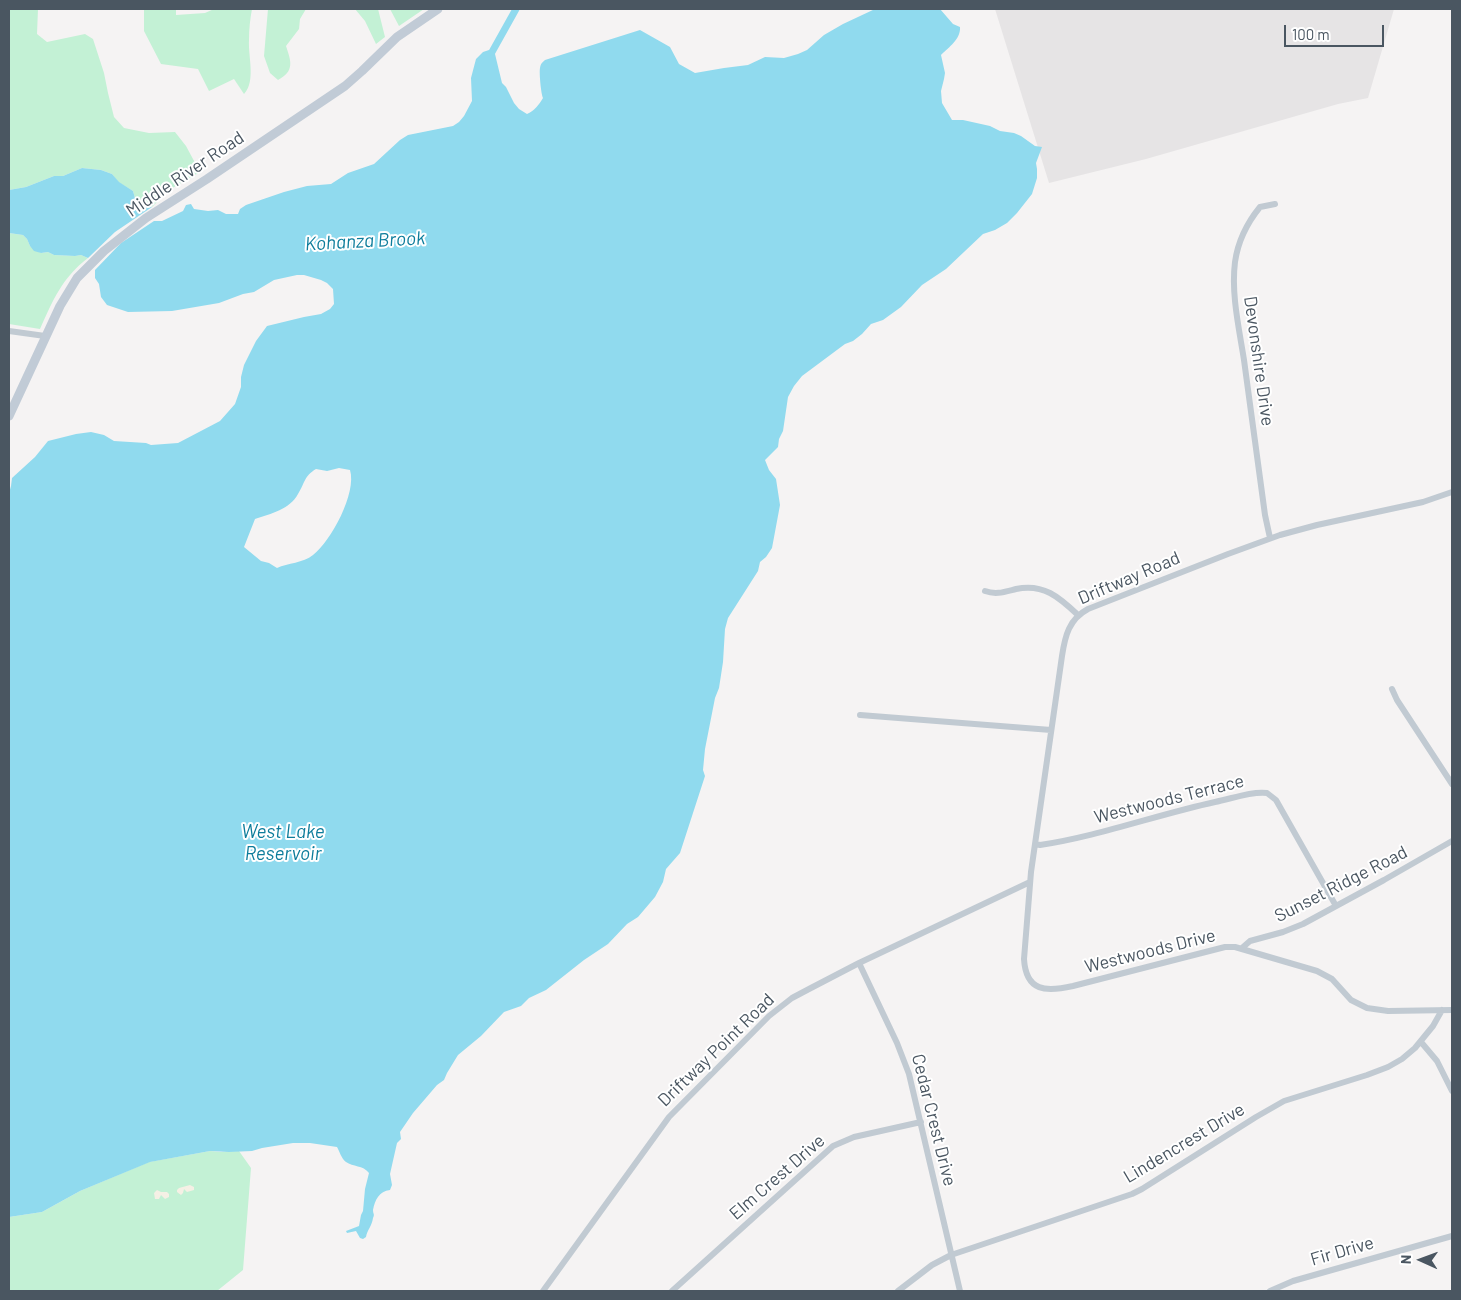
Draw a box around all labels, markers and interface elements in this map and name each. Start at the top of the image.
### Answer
scale bar [1286,15,1386,47]
text: 100 m [1292,25,1330,43]
street label: Middle River Road [122,127,248,221]
water label: Kohanza Brook [304,226,426,256]
street label: Devonshire Drive [1239,295,1279,427]
street label: Driftway Road [1075,547,1183,609]
street label: Westwoods Terrace [1092,770,1246,828]
water label: West Lake Reservoir [241,821,325,865]
street label: Sunset Ridge Road [1271,841,1411,927]
street label: Westwoods Drive [1082,924,1218,978]
street label: Driftway Point Road [653,989,779,1111]
street label: Cedar Crest Drive [907,1052,961,1188]
street label: Lindencrest Drive [1119,1098,1249,1188]
street label: Elm Crest Drive [725,1130,829,1224]
street label: Fir Drive [1308,1232,1376,1270]
north arrow [1396,1235,1446,1285]
text: N [1397,1255,1414,1264]

